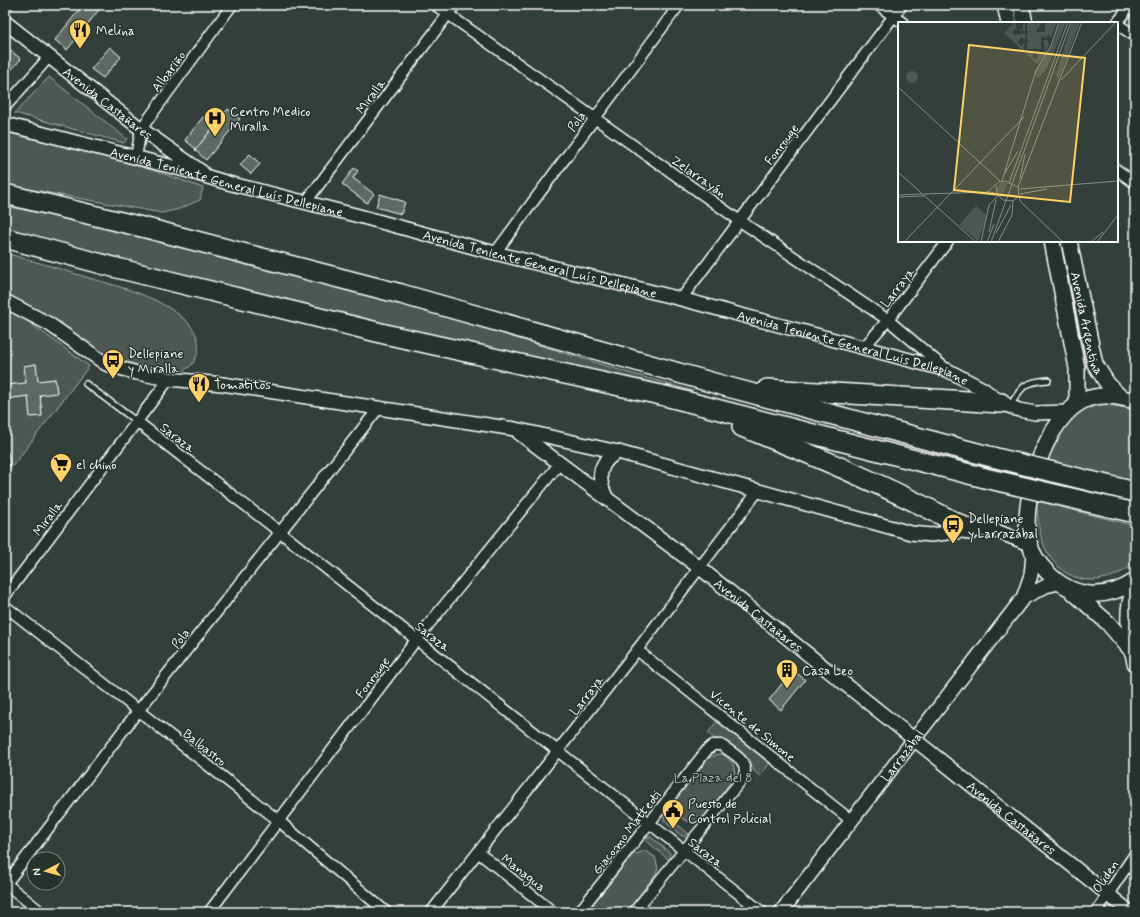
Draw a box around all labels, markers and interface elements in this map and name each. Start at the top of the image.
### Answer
restaurant icon: Melina [67,17,93,50]
inset map [898,22,1118,242]
place label: Melina [96,23,135,40]
street label: Albariño [148,48,190,96]
street label: Avenida Castañares [59,64,155,144]
street label: Miralla [353,76,390,118]
place label: Centro Medico Miralla [230,104,310,136]
hospital icon: Centro Medico Miralla [202,105,228,138]
street label: Pola [564,108,590,135]
street label: Fonrouge [761,121,803,169]
street label: Avenida Teniente General Luís Dellepiane [108,144,345,222]
street label: Zelarrayán [667,152,729,202]
street label: Avenida Teniente General Luís Dellepiane [421,227,658,303]
street label: Larraya [877,264,919,311]
street label: Avenida Argentina [1066,270,1107,379]
street label: Avenida Teniente General Luís Dellepiane [735,307,971,390]
place label: Dellepiane y Miralla [128,346,183,378]
bus stop icon: Dellepiane y Miralla [100,347,126,380]
restaurant icon: Tomatitos [186,371,212,404]
place label: Tomatitos [214,377,271,394]
street label: Saraza [156,419,198,457]
supermarket icon: el chino [48,451,74,484]
place label: el chino [76,457,117,474]
street label: Miralla [30,498,67,540]
place label: Dellepiane y Larrazábal [968,511,1038,543]
bus stop icon: Dellepiane y Larrazábal [940,512,966,545]
street label: Avenida Castañares [710,575,806,657]
street label: Saraza [411,618,453,656]
street label: Pola [168,625,194,653]
street label: Fonrouge [352,654,394,702]
building icon: Casa Leo [774,657,800,690]
place label: Casa Leo [802,663,853,680]
street label: Larraya [566,672,608,719]
street label: Vicente de Simone [706,686,799,766]
street label: Balbastro [179,726,229,771]
street label: Larrazábal [878,727,928,785]
park label: La Plaza del 8 [674,770,752,787]
street label: Avenida Castañares [963,778,1059,859]
street label: Giacomo Matteoti [589,788,665,878]
place label: Puesto de Control Policial [688,796,772,828]
public building icon: Puesto de Control Policial [660,797,686,830]
street label: Saraza [684,834,726,872]
street label: Managua [497,850,549,897]
north arrow [26,851,66,891]
street label: Oliden [1089,857,1123,897]
text: N [30,868,44,876]

